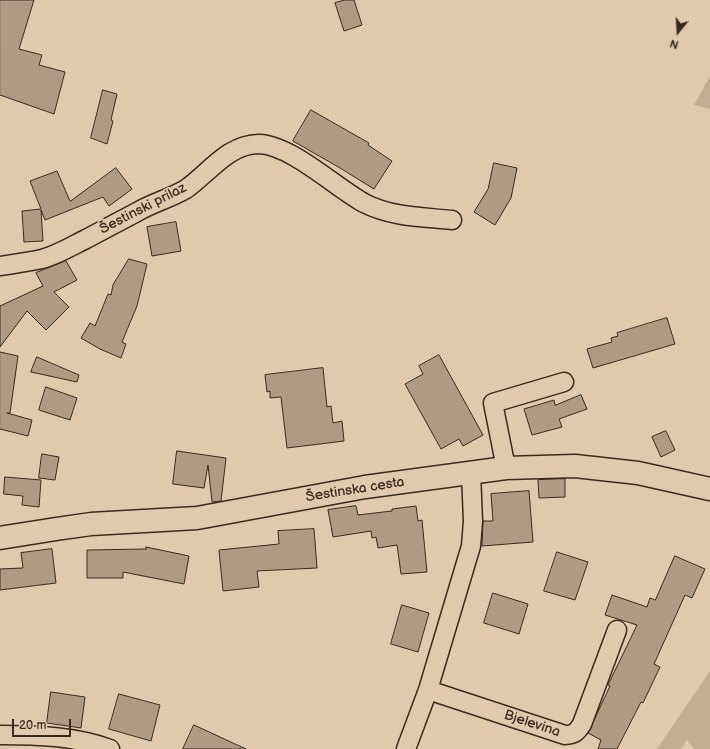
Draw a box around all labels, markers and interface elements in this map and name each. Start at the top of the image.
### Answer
north arrow [658,12,698,52]
text: N [668,36,680,51]
street label: Šestinski prilaz [97,180,189,238]
street label: Šestinska cesta [304,474,406,506]
street label: Bjelevina [502,707,562,741]
scale bar [14,711,73,737]
text: 20 m [19,718,46,733]

